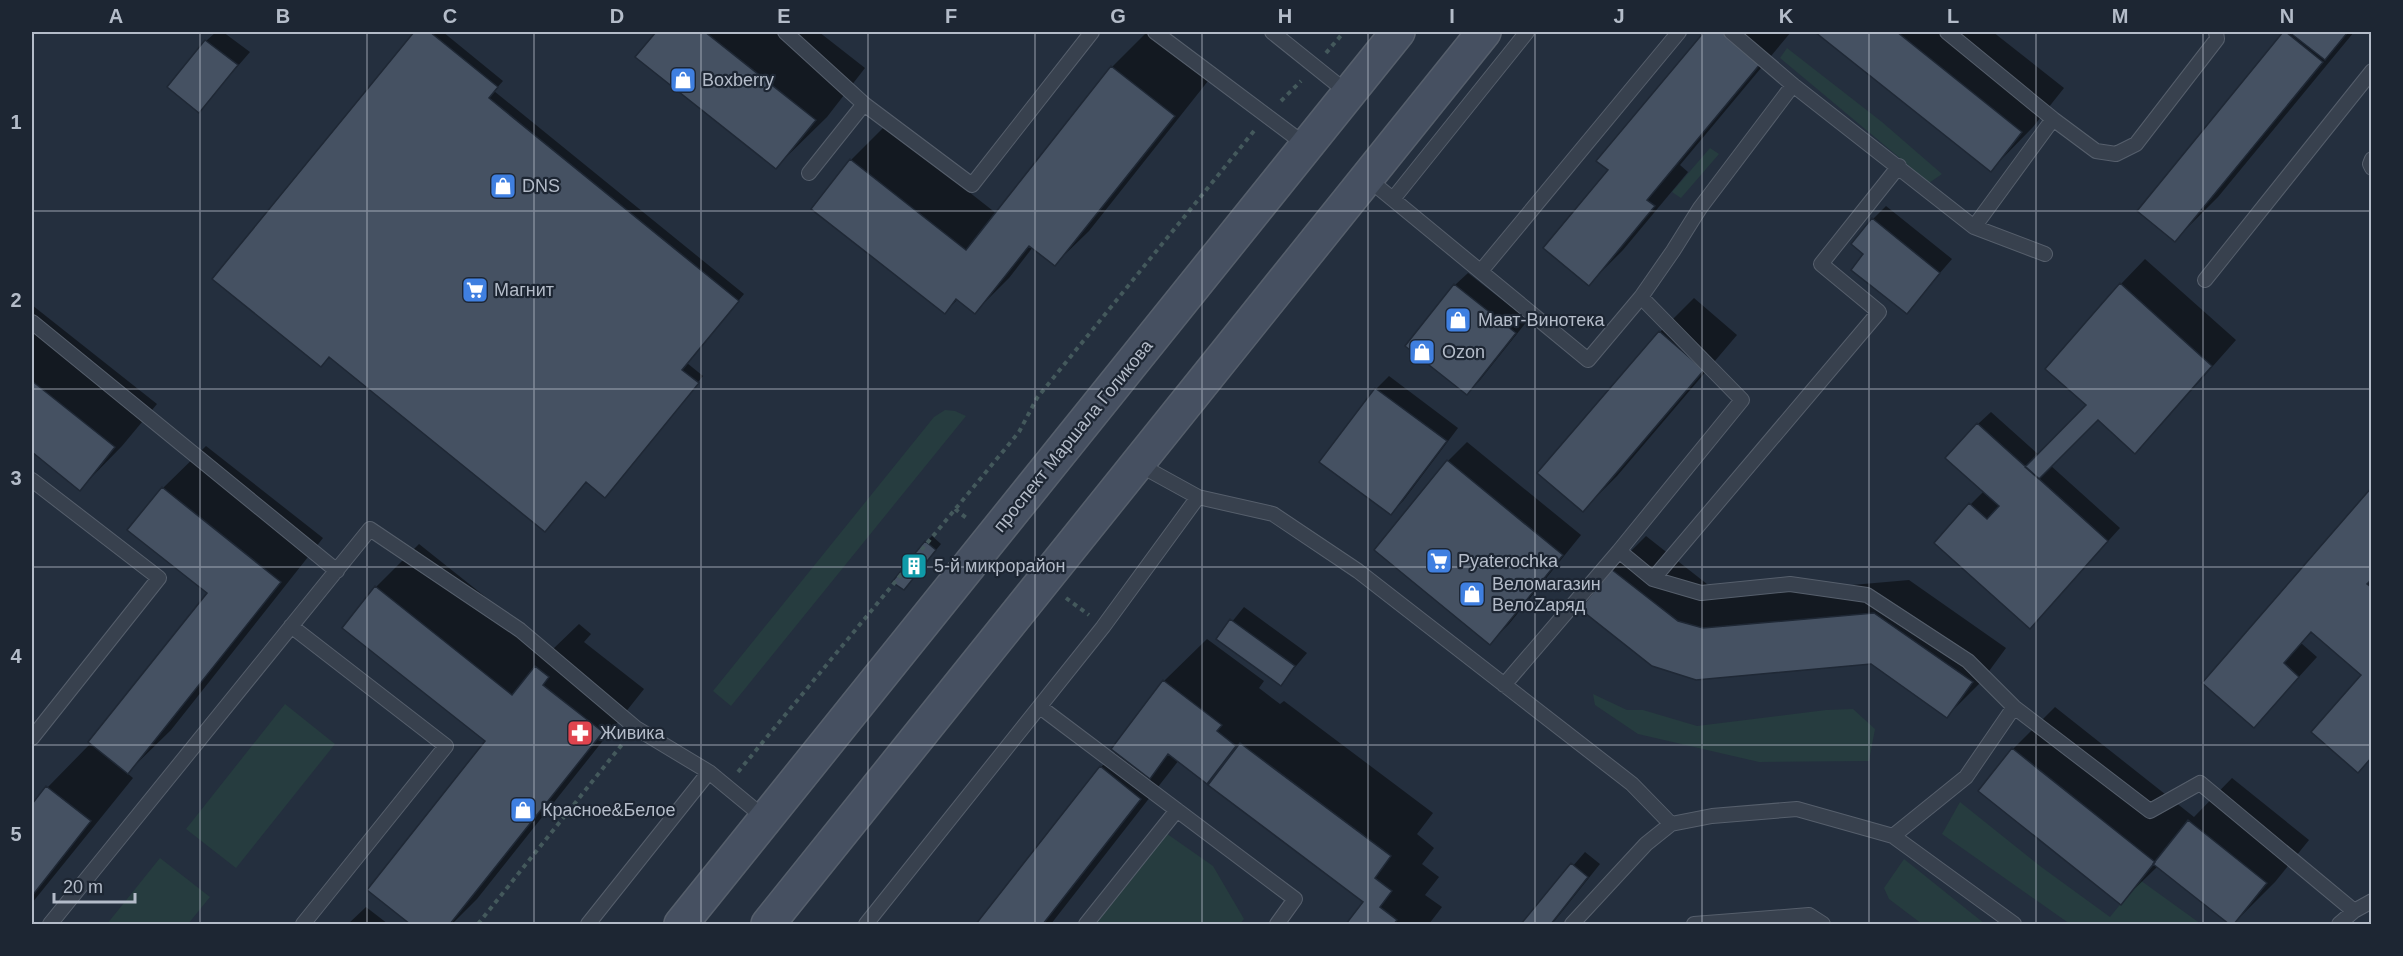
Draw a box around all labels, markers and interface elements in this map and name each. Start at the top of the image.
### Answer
text: A [109,5,123,27]
text: B [276,5,290,27]
text: C [443,5,457,27]
text: D [610,5,624,27]
text: E [777,5,791,27]
text: F [945,5,957,27]
text: G [1110,5,1126,27]
text: H [1278,5,1292,27]
text: I [1449,5,1455,27]
text: J [1613,5,1625,27]
text: K [1779,5,1794,27]
text: L [1947,5,1959,27]
text: M [2112,5,2128,27]
text: N [2280,5,2294,27]
shop icon: Boxberry [668,65,698,95]
place label: Boxberry [702,70,774,90]
text: 1 [10,111,22,133]
shop icon: DNS [488,171,518,201]
place label: DNS [522,176,560,196]
supermarket icon: Магнит [460,275,490,305]
place label: Магнит [494,280,554,300]
text: 2 [10,289,22,311]
shop icon: Мавт-Винотека [1443,305,1473,335]
place label: Мавт-Винотека [1478,310,1606,330]
street label: проспект Маршала Голикова [989,335,1157,536]
shop icon: Ozon [1407,337,1437,367]
place label: Ozon [1442,342,1485,362]
text: 3 [10,467,22,489]
supermarket icon: Pyaterochka [1424,546,1454,576]
building icon: 5-й микрорайон [899,551,929,581]
place label: Pyaterochka [1458,551,1559,571]
place label: 5-й микрорайон [934,556,1065,576]
place label: Веломагазин ВелоZаряд [1492,574,1601,615]
shop icon: Веломагазин ВелоZаряд [1457,579,1487,609]
text: 4 [10,645,22,667]
pharmacy icon: Живика [565,718,595,748]
place label: Живика [600,723,666,743]
shop icon: Красное&Белое [508,795,538,825]
place label: Красное&Белое [542,800,675,820]
text: 5 [10,823,22,845]
scale bar [54,866,135,904]
text: 20 m [63,877,103,897]

